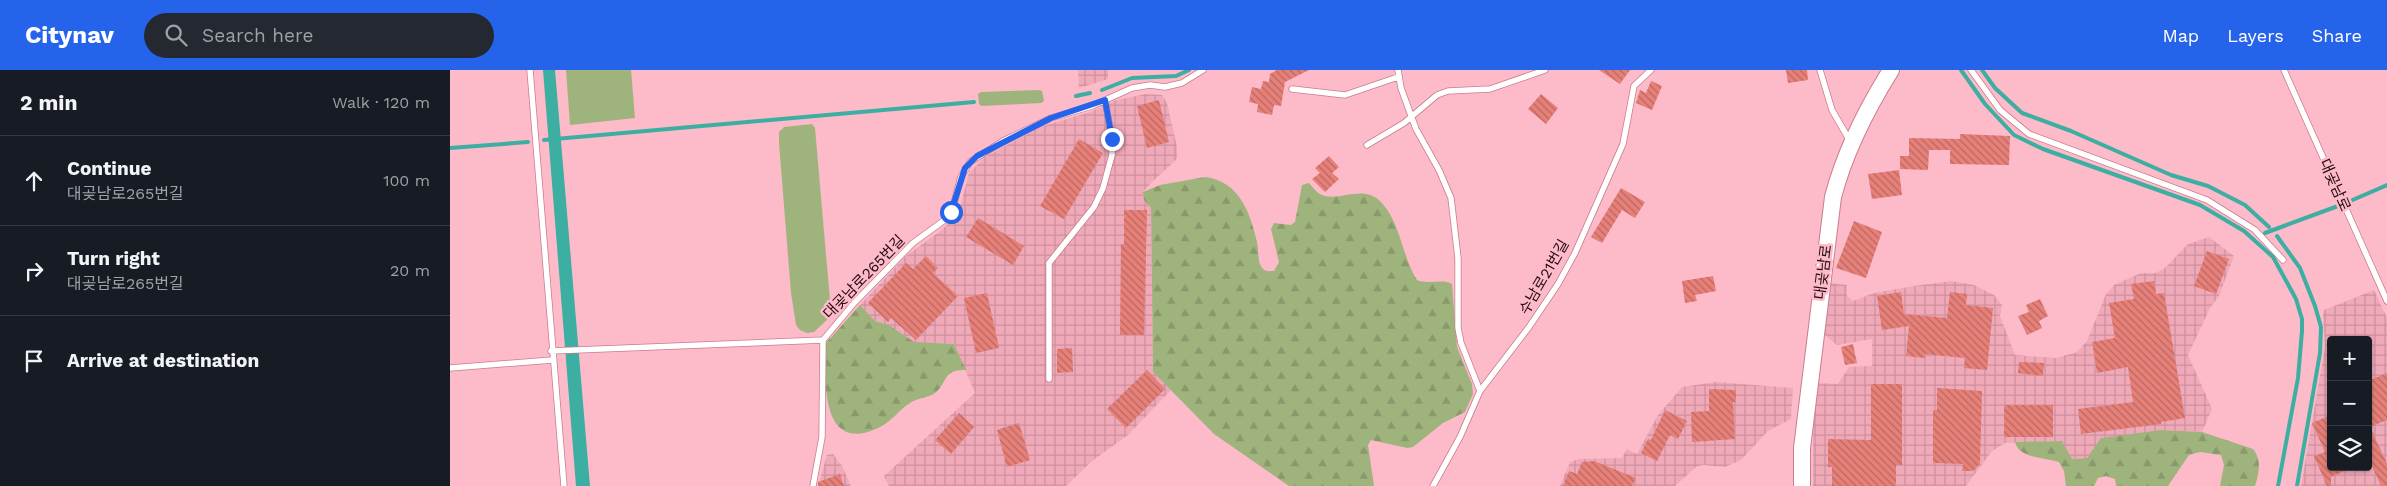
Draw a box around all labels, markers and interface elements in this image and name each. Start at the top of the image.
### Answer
search box [144,13,494,58]
text: Citynav [25,21,114,49]
icon: search [162,21,190,49]
text: Search here [202,24,313,47]
text: Map [2162,25,2199,46]
text: Layers [2227,25,2284,46]
text: Share [2312,25,2362,46]
text: 2 min [20,90,77,115]
text: Walk · 120 m [332,93,430,112]
route end [1101,128,1124,151]
street label: 대곶남로 [2316,156,2354,214]
text: Continue [67,157,151,180]
icon: ahead [20,167,48,195]
text: 100 m [383,171,430,190]
text: 대곶남로265번길 [67,184,184,203]
route start [940,201,963,224]
street label: 대곶남로265번길 [820,231,908,323]
street label: 수남로21번길 [1515,236,1573,318]
street label: 대곶남로 [1811,244,1835,300]
text: Turn right [67,247,160,270]
icon: right [20,257,48,285]
text: 20 m [390,261,430,280]
text: 대곶남로265번길 [67,274,184,293]
map controls [2327,336,2372,471]
button: + [2327,336,2372,381]
icon: arrive [20,347,48,375]
text: Arrive at destination [67,349,259,372]
button: − [2327,381,2372,426]
button: layers [2327,426,2372,471]

